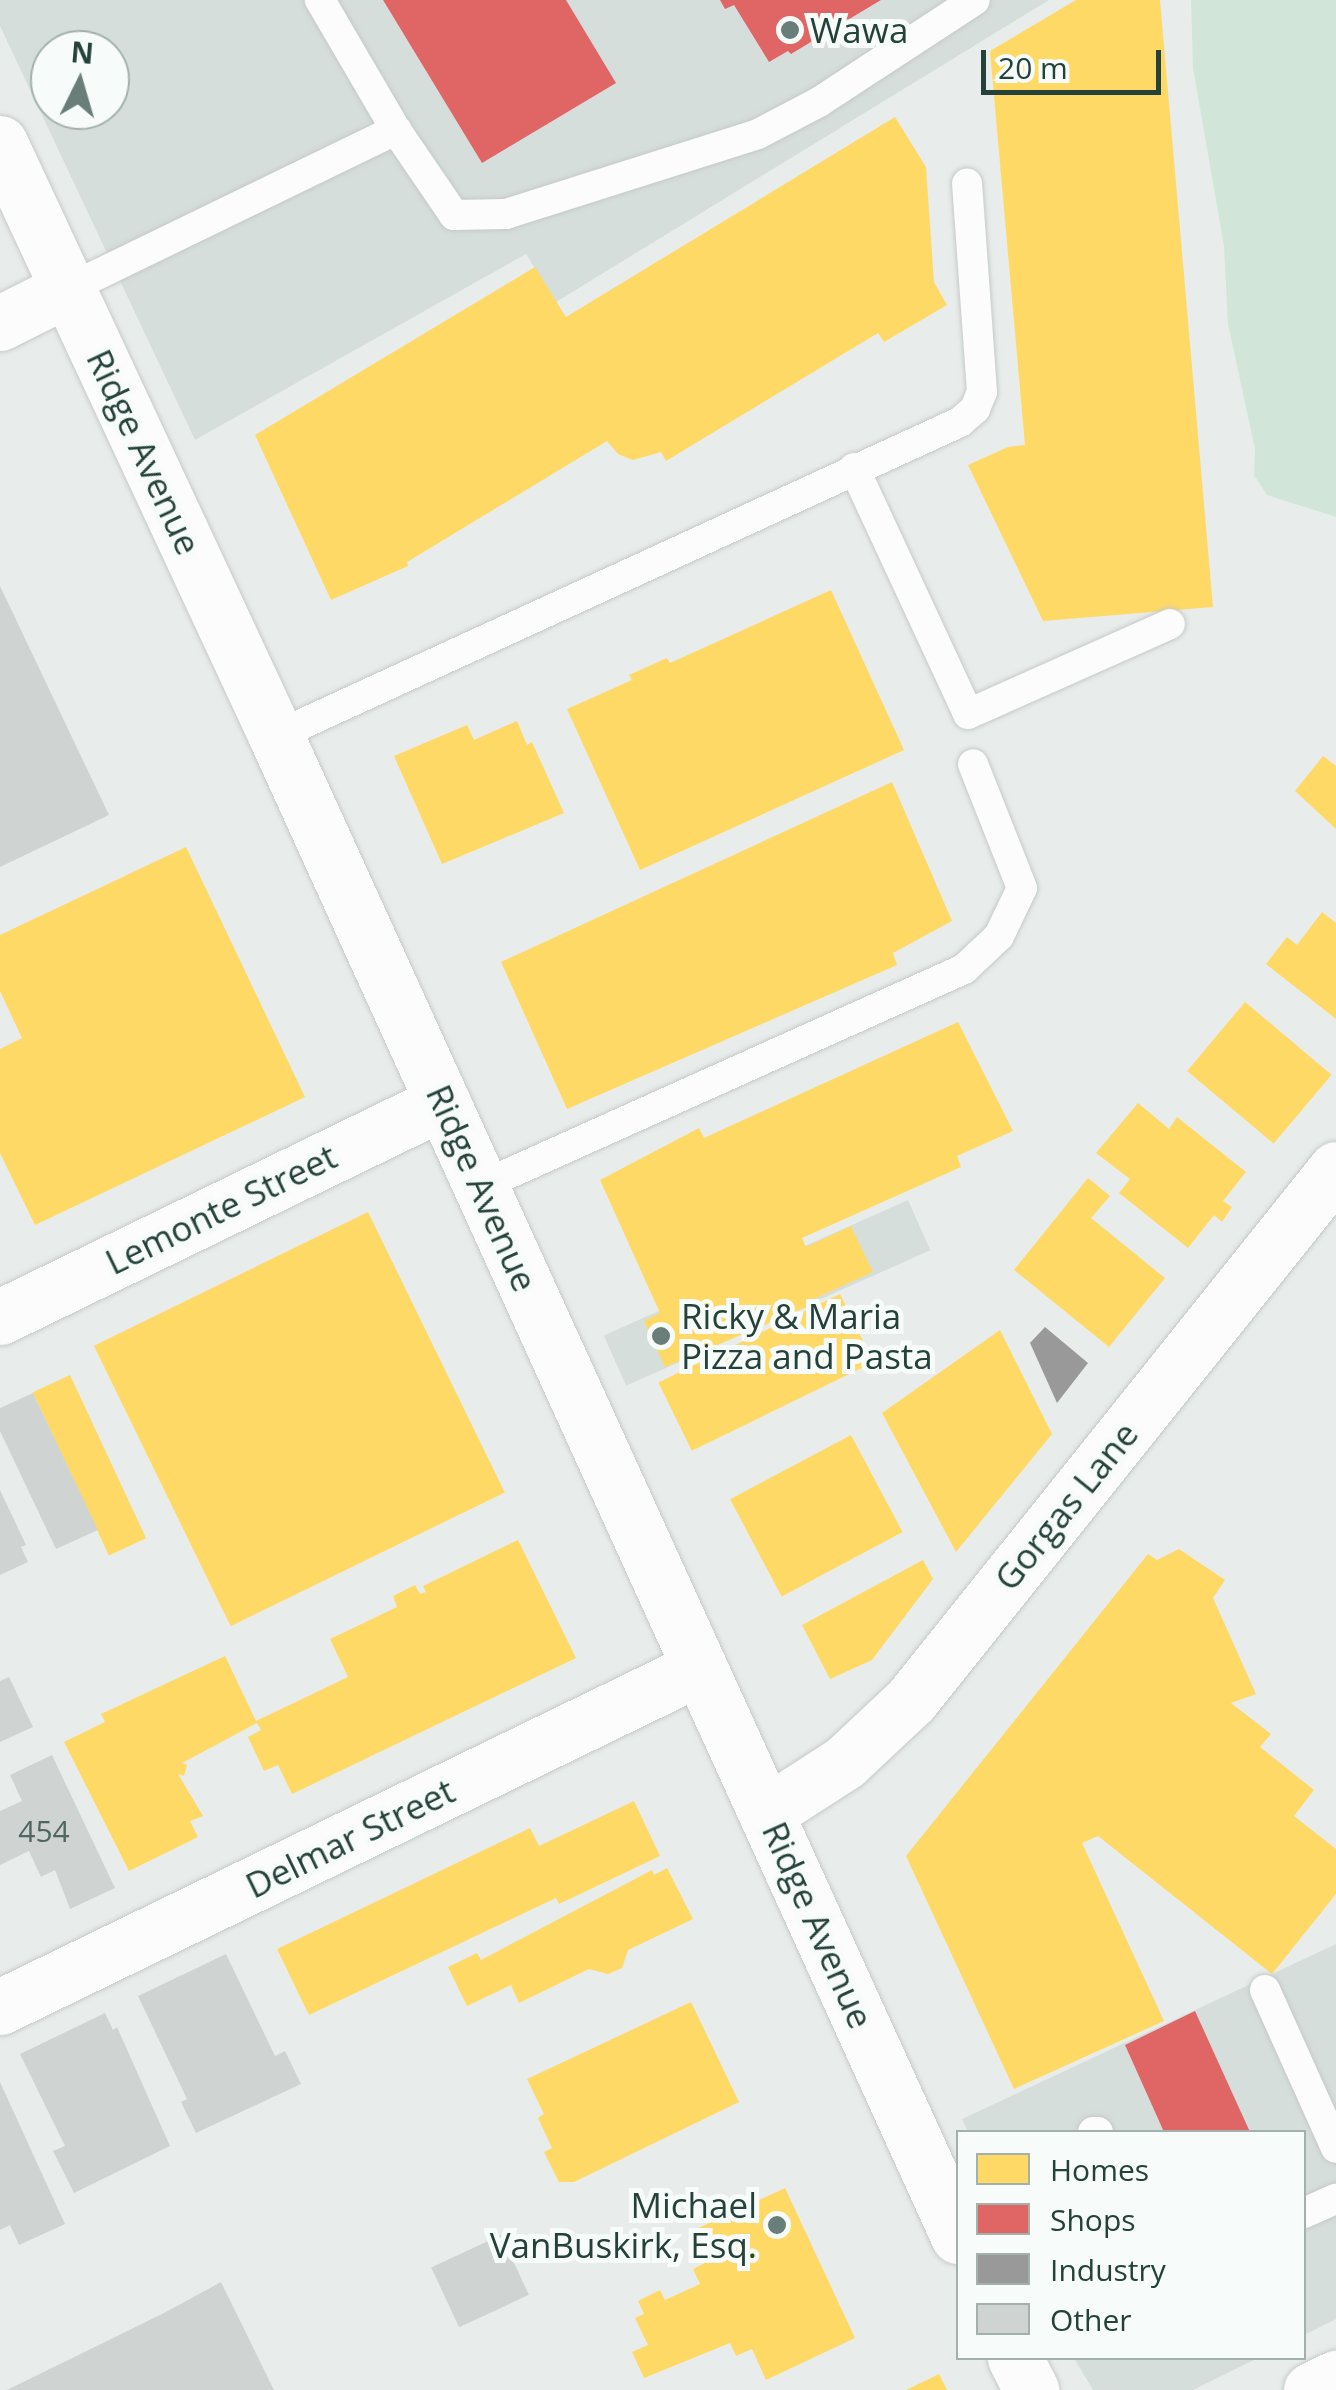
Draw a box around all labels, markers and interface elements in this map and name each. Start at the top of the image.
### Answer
place label: Wawa [810,9,908,51]
marker: Wawa [779,19,801,41]
north arrow [30,30,130,130]
scale bar [986,30,1166,92]
text: N [69,32,95,72]
text: 20 m [998,47,1068,88]
street label: Ridge Avenue [78,343,210,561]
street label: Ridge Avenue [418,1078,546,1298]
street label: Lemonte Street [99,1135,343,1283]
place label: Ricky & Maria Pizza and Pasta [681,1295,933,1377]
marker: Ricky & Maria Pizza and Pasta [650,1325,672,1347]
street label: Gorgas Lane [986,1414,1146,1598]
street label: Delmar Street [239,1769,461,1907]
house number: 454 [18,1813,70,1849]
street label: Ridge Avenue [754,1815,882,2035]
legend [956,2130,1306,2360]
text: Homes [1050,2149,1149,2190]
place label: Michael VanBuskirk, Esq. [490,2184,757,2266]
text: Shops [1050,2199,1136,2240]
marker: Michael VanBuskirk, Esq. [766,2214,788,2236]
text: Industry [1050,2249,1166,2290]
text: Other [1050,2299,1132,2340]

